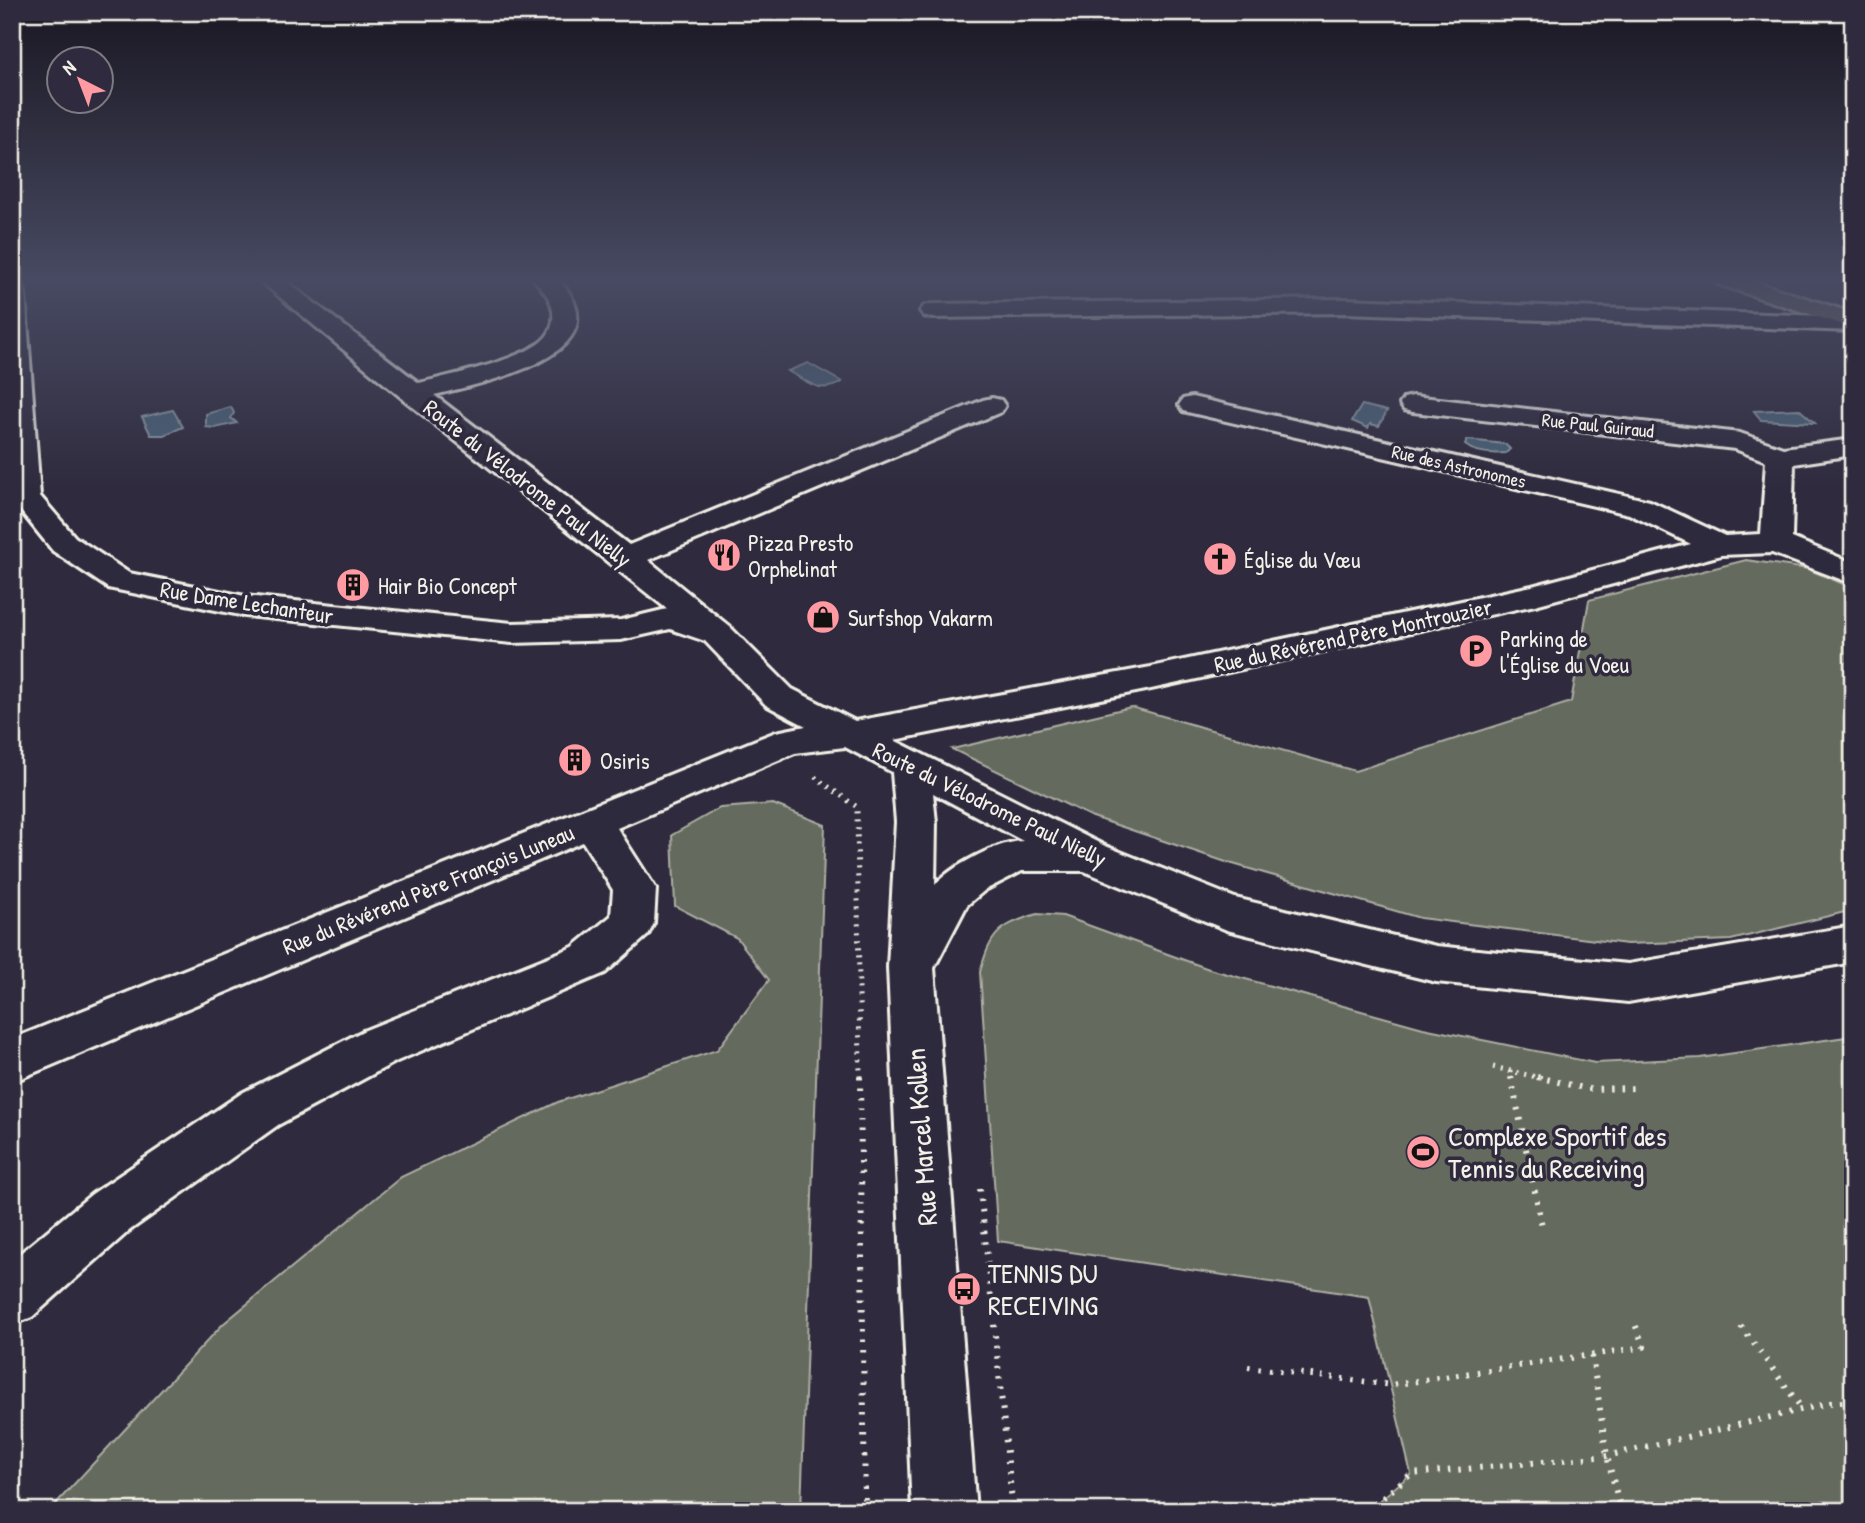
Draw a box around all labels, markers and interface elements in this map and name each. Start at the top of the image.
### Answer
north arrow [46,46,116,116]
text: N [56,54,81,80]
street label: Route du Vélodrome Paul Nielly [417,392,639,574]
street label: Rue Paul Guiraud [1541,406,1656,444]
street label: Rue des Astronomes [1389,438,1529,494]
place label: Pizza Presto Orphelinat [748,527,853,584]
restaurant icon: Pizza Presto Orphelinat [705,536,743,574]
church icon: Église du Vœu [1201,540,1239,578]
place label: Église du Vœu [1244,544,1360,575]
building icon: Hair Bio Concept [334,566,372,604]
place label: Hair Bio Concept [378,570,518,601]
street label: Rue Dame Lechanteur [158,573,336,631]
street label: Rue du Révérend Père Montrouzier [1211,590,1495,680]
shop icon: Surfshop Vakarm [804,598,842,636]
place label: Surfshop Vakarm [848,602,993,633]
place label: Parking de l'Église du Voeu [1500,623,1629,680]
parking icon: Parking de l'Église du Voeu [1457,632,1495,670]
street label: Route du Vélodrome Paul Nielly [868,734,1112,874]
building icon: Osiris [556,741,594,779]
place label: Osiris [600,745,650,776]
street label: Rue du Révérend Père François Luneau [278,816,578,962]
street label: Rue Marcel Kollen [896,1047,946,1227]
place label: Complexe Sportif des Tennis du Receiving [1448,1117,1667,1187]
sports icon: Complexe Sportif des Tennis du Receiving [1404,1133,1442,1171]
place label: TENNIS DU RECEIVING [988,1254,1099,1324]
bus stop icon: TENNIS DU RECEIVING [945,1270,983,1308]

